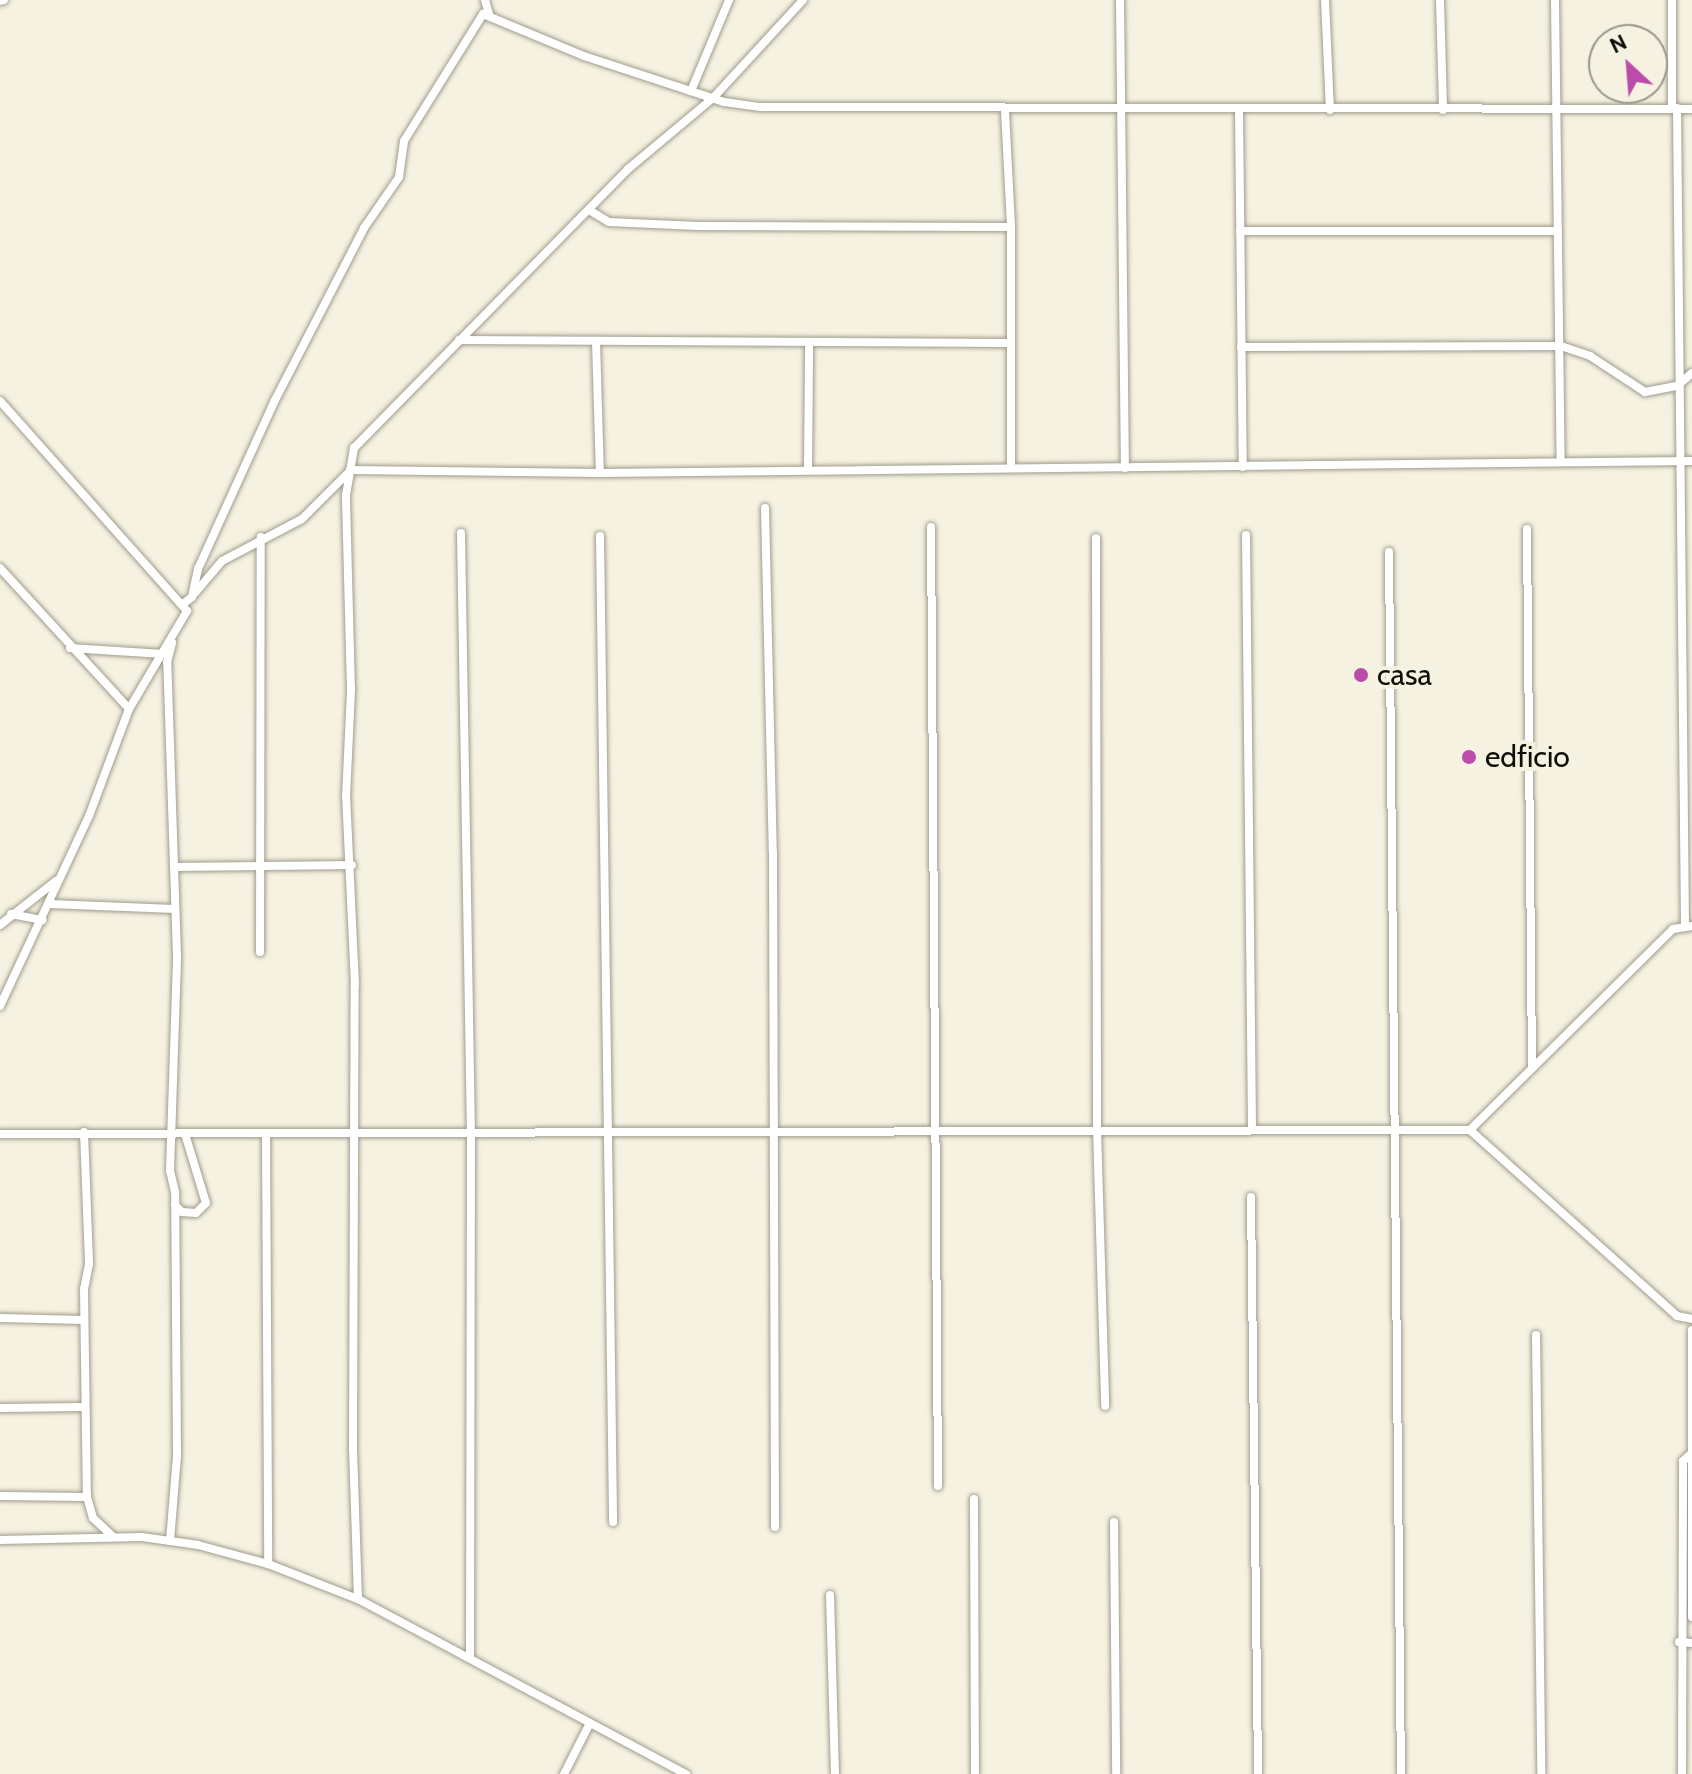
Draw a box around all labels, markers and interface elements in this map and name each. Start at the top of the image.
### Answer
north arrow [1588,24,1668,104]
text: N [1605,28,1631,59]
place label: casa [1377,657,1432,693]
marker: casa [1352,666,1370,684]
place label: edficio [1485,739,1570,775]
marker: edficio [1460,748,1478,766]

